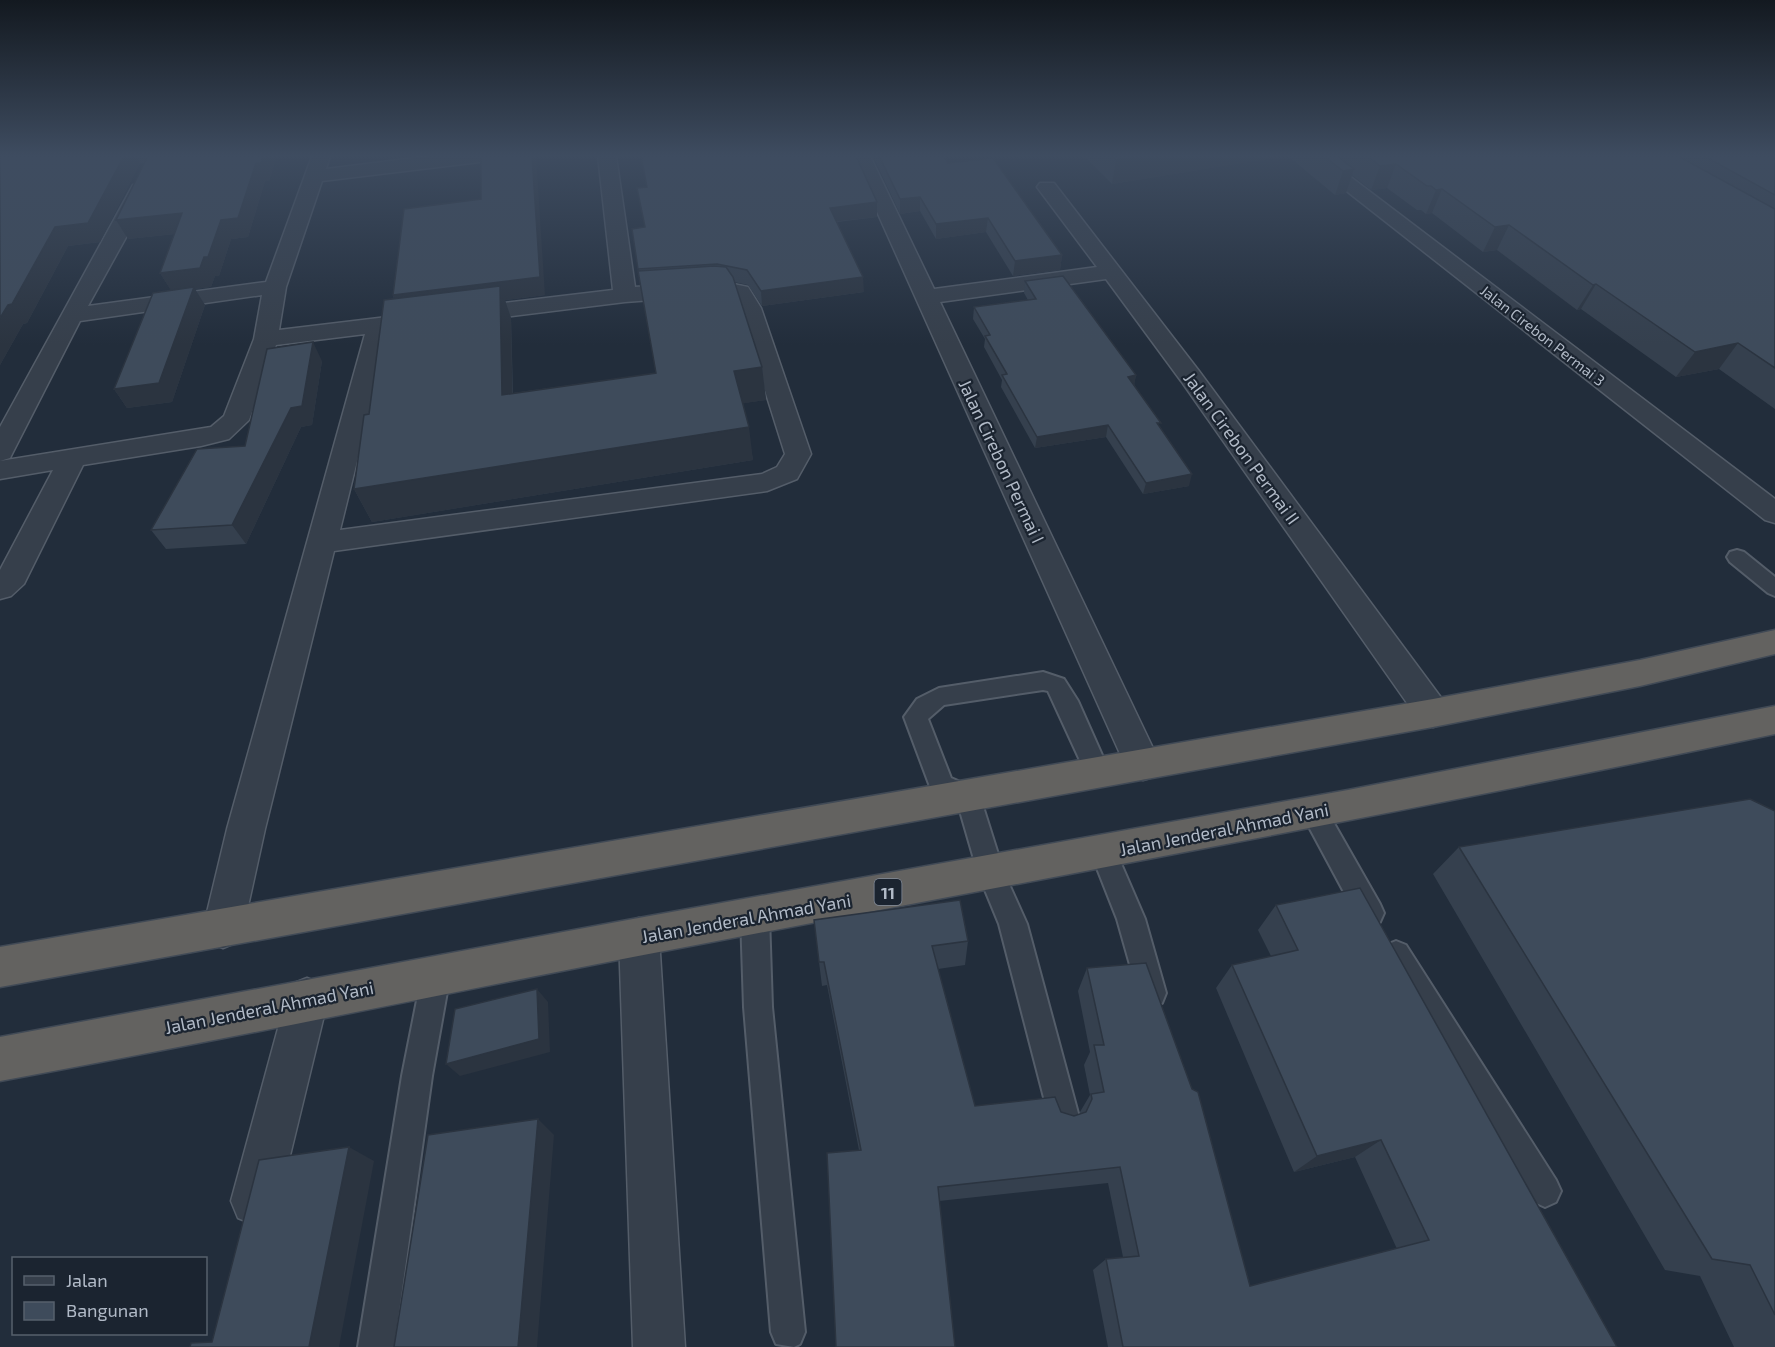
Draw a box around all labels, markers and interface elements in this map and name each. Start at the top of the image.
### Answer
street label: Jalan Cirebon Permai 3 [1477,281,1609,389]
street label: Jalan Cirebon Permai II [1179,368,1305,528]
street label: Jalan Cirebon Permai I [954,376,1050,546]
street label: Jalan Jenderal Ahmad Yani [1118,798,1330,860]
road number: 11 [874,879,902,905]
street label: Jalan Jenderal Ahmad Yani [640,889,852,947]
street label: Jalan Jenderal Ahmad Yani [163,976,375,1038]
legend [12,1257,207,1335]
text: Jalan [66,1269,108,1291]
text: Bangunan [66,1299,149,1321]

